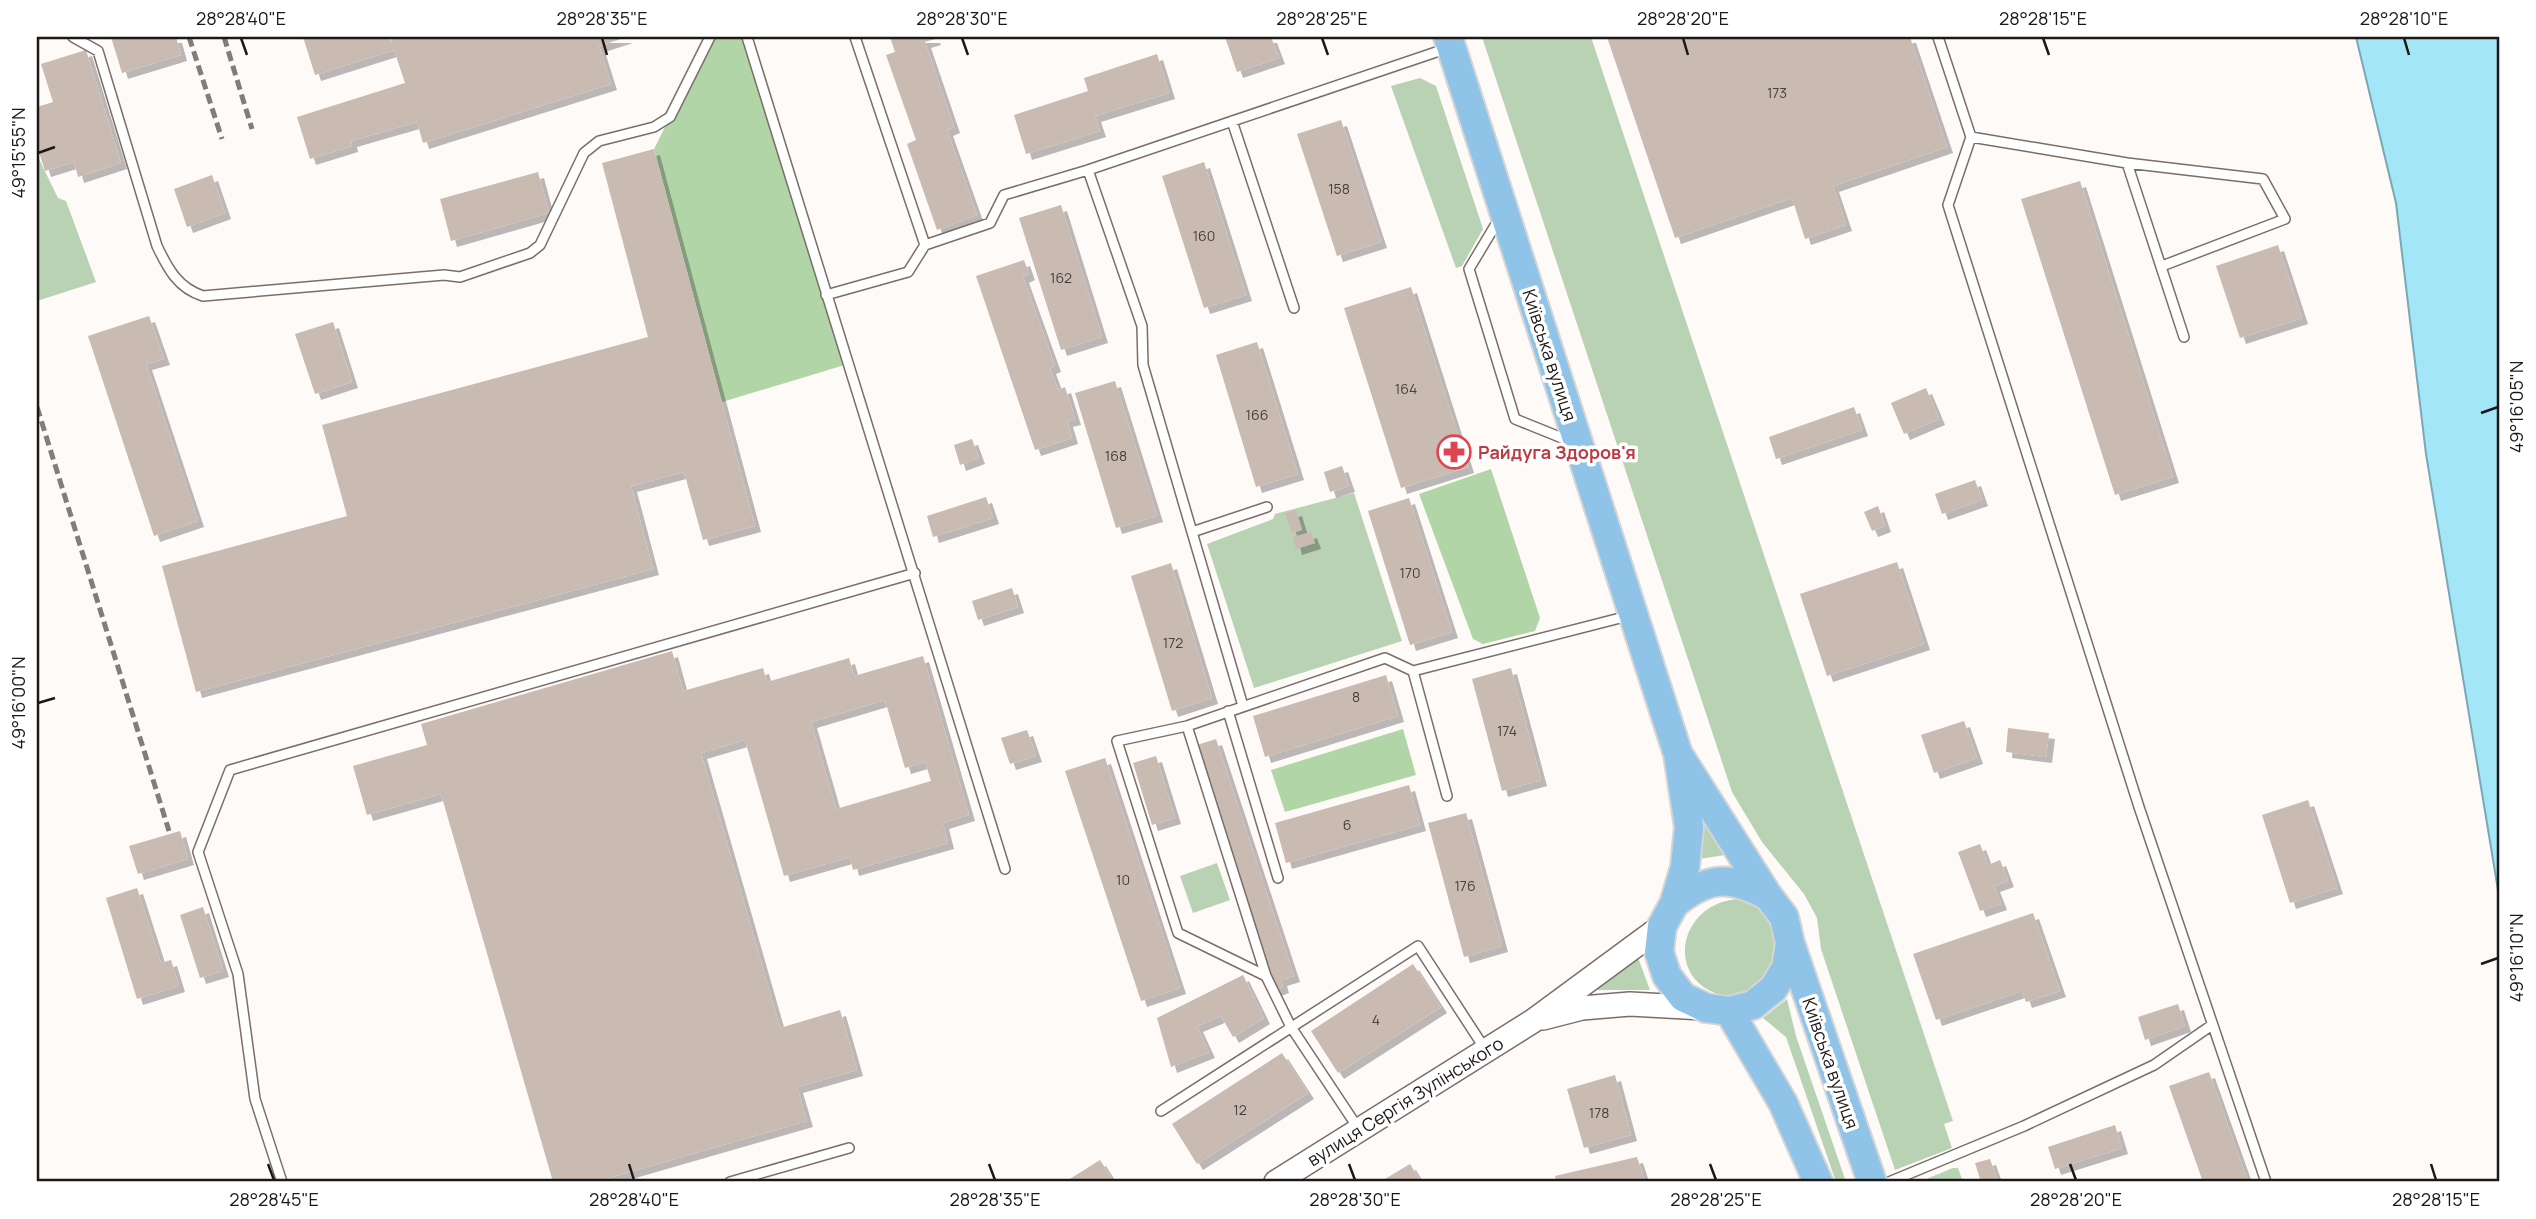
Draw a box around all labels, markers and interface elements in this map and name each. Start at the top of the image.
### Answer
text: 28°28'40"E [196,6,286,30]
text: 28°28'35"E [556,6,648,30]
text: 28°28'30"E [916,6,1008,30]
text: 28°28'25"E [1276,6,1368,30]
text: 28°28'20"E [1637,6,1729,30]
text: 28°28'15"E [1999,6,2087,30]
text: 28°28'10"E [2360,6,2448,30]
house number: 173 [1767,83,1787,102]
text: 49°15'55"N [6,107,30,199]
house number: 158 [1328,179,1350,198]
house number: 160 [1193,226,1215,245]
house number: 162 [1050,268,1072,287]
street label: Київська вулиця [1517,286,1583,424]
text: 49°16'05"N [2504,361,2528,453]
house number: 164 [1395,379,1417,398]
house number: 166 [1246,405,1268,424]
pharmacy icon: Райдуга Здоров'я [1435,433,1473,471]
place label: Райдуга Здоров'я [1478,440,1636,464]
house number: 168 [1105,446,1127,465]
house number: 170 [1399,563,1421,582]
house number: 172 [1163,633,1183,652]
text: 49°16'00"N [6,656,30,750]
house number: 8 [1352,687,1360,706]
house number: 174 [1497,721,1517,740]
house number: 6 [1343,815,1351,834]
house number: 10 [1116,870,1130,889]
house number: 176 [1454,876,1476,895]
text: 49°16'10"N [2504,913,2528,1003]
street label: Київська вулиця [1797,994,1865,1132]
house number: 4 [1372,1010,1380,1029]
street label: вулиця Сергія Зулінського [1302,1031,1508,1171]
house number: 12 [1233,1100,1247,1119]
house number: 178 [1589,1103,1609,1122]
text: 28°28'45"E [229,1187,319,1211]
text: 28°28'40"E [589,1187,679,1211]
text: 28°28'35"E [949,1187,1041,1211]
text: 28°28'30"E [1309,1187,1401,1211]
text: 28°28'25"E [1670,1187,1762,1211]
text: 28°28'20"E [2030,1187,2122,1211]
text: 28°28'15"E [2392,1187,2480,1211]

